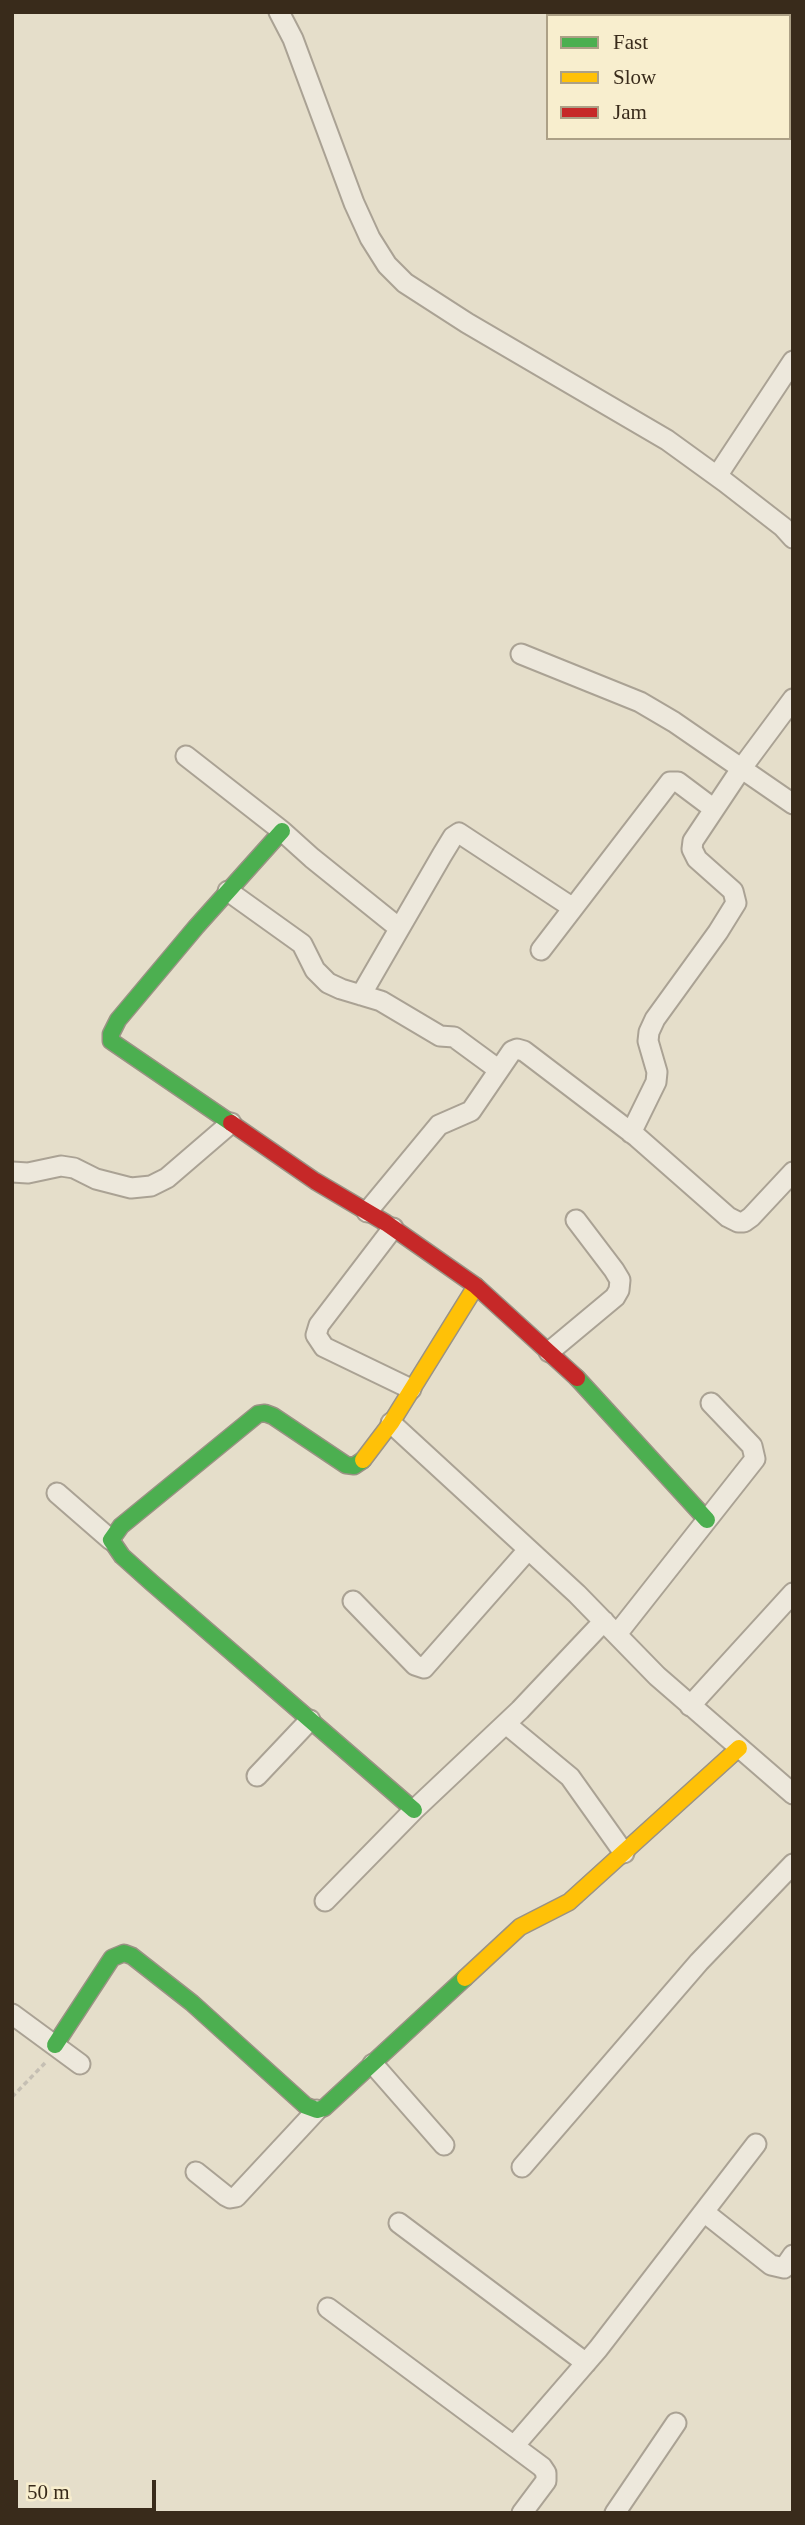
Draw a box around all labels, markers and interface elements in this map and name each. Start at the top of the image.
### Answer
legend [546,14,791,140]
text: Fast [613,30,648,54]
text: Slow [613,65,656,89]
text: Jam [613,100,647,124]
scale bar [18,2466,159,2510]
text: 50 m [27,2480,70,2504]

